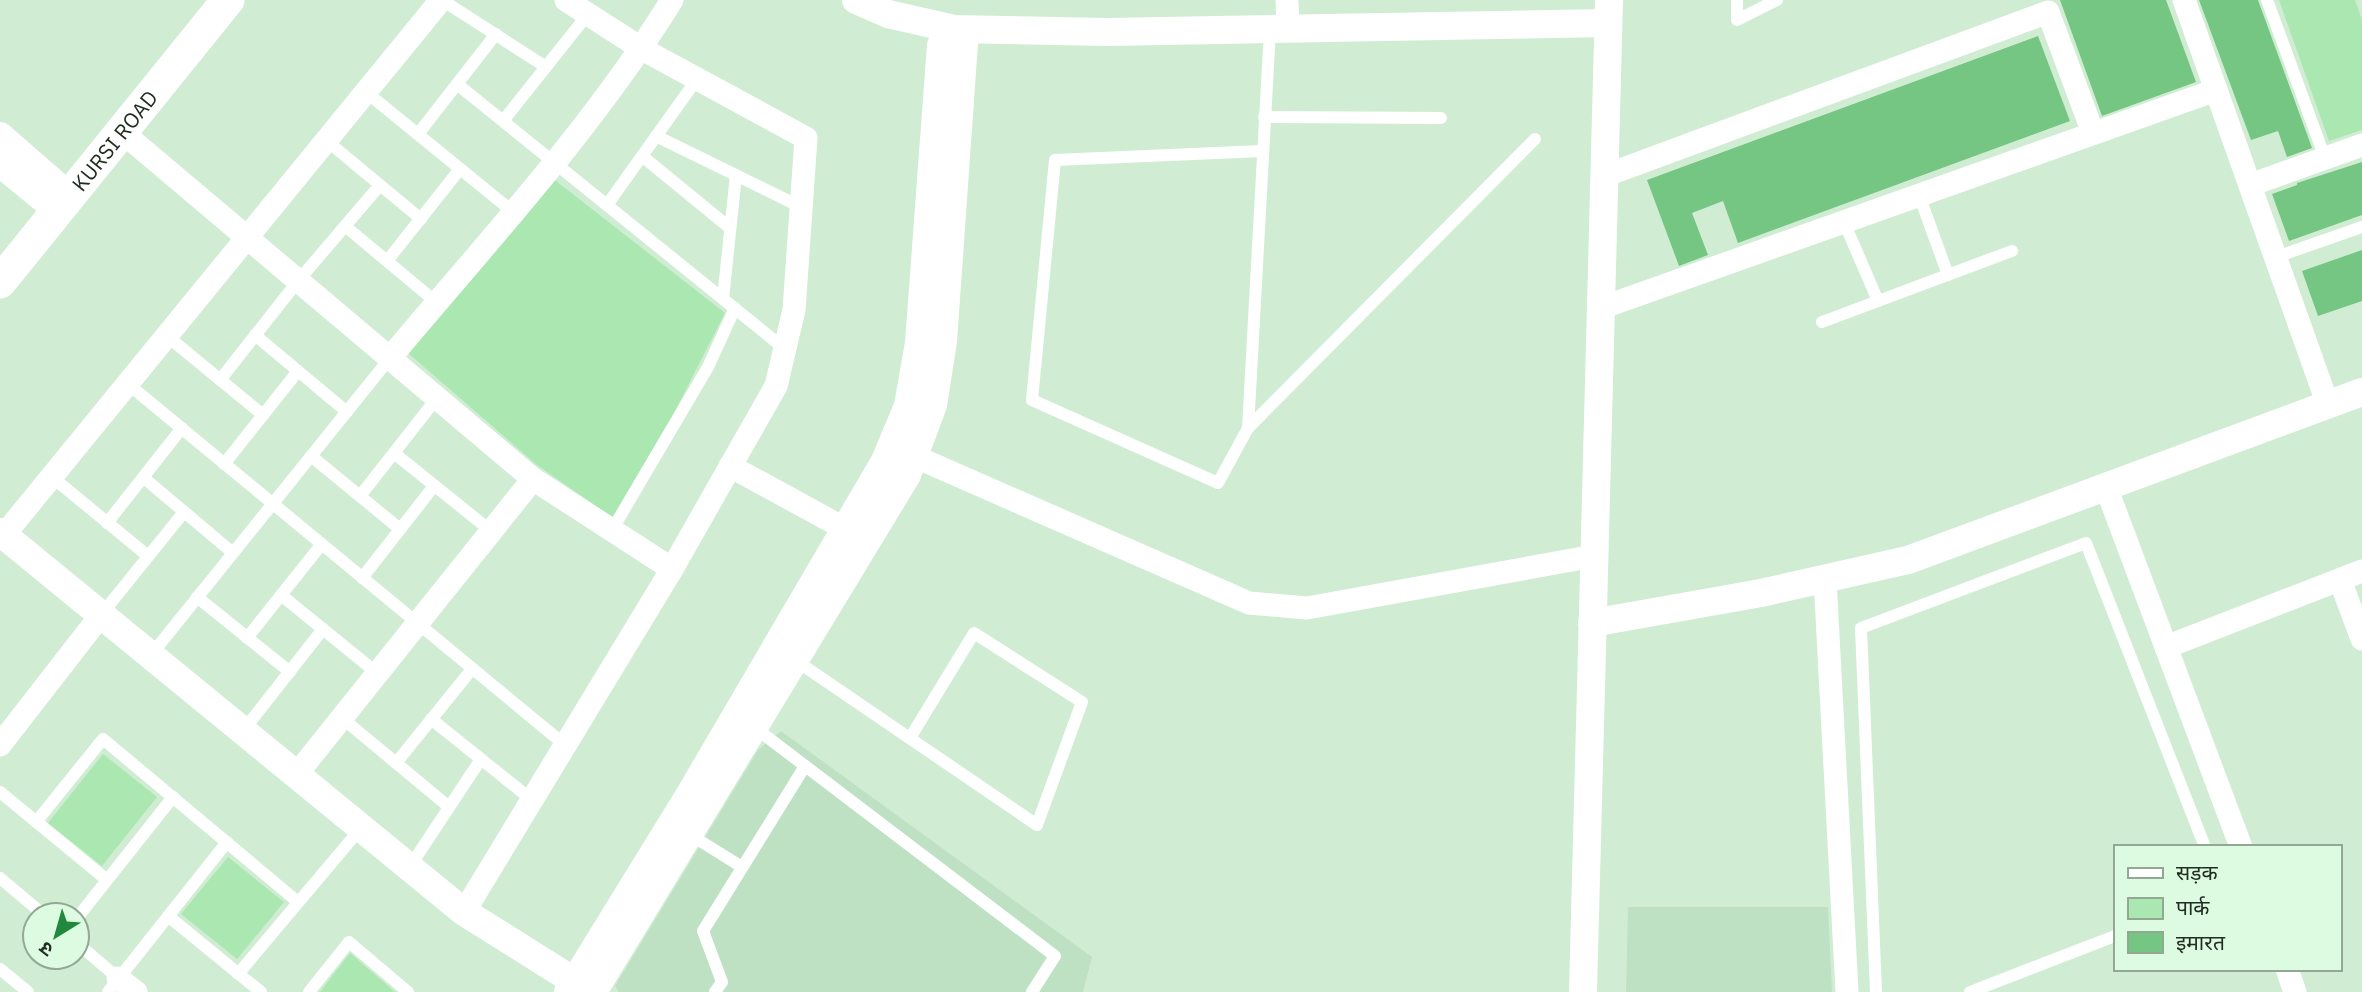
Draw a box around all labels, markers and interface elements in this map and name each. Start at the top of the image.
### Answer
street label: KURSI ROAD [65,84,164,197]
legend [2114,845,2341,971]
text: सड़क [2176,858,2218,886]
text: पार्क [2176,893,2210,921]
north arrow [21,901,91,971]
text: इमारत [2176,928,2226,956]
text: उ [33,936,57,963]

